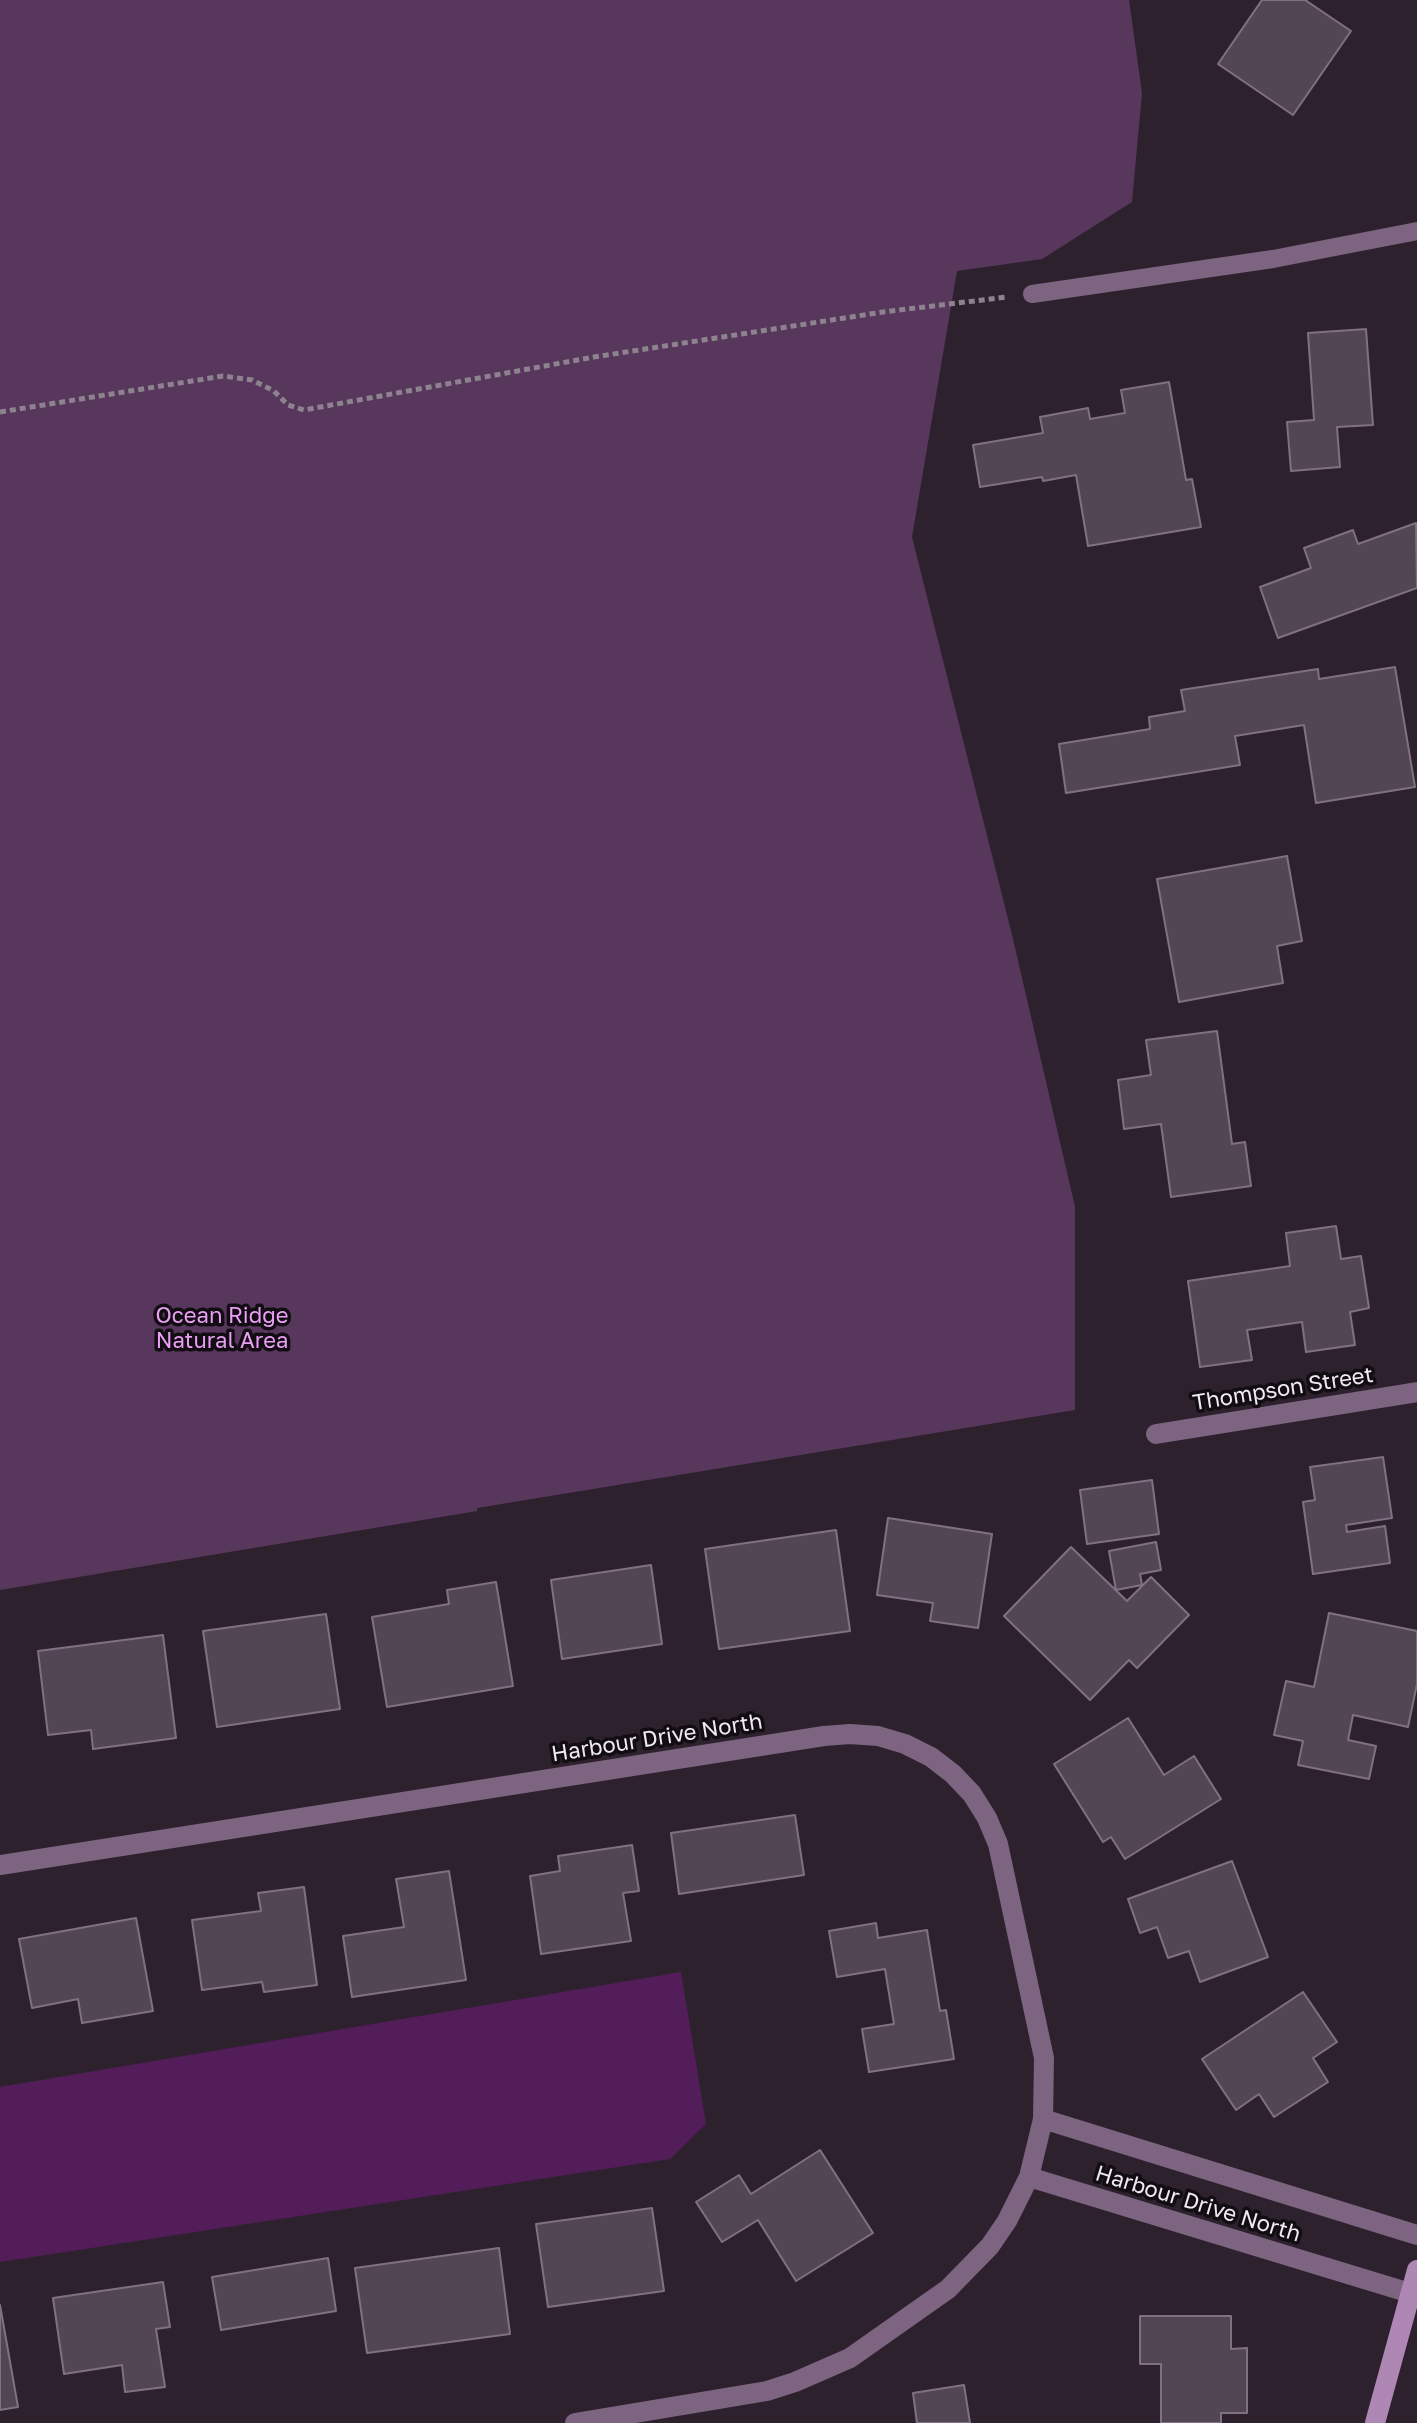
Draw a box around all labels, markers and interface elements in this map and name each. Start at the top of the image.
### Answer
park label: Ocean Ridge Natural Area [155,1303,289,1354]
street label: Thompson Street [1191,1362,1375,1416]
street label: Harbour Drive North [550,1708,764,1768]
street label: Harbour Drive North [1092,2160,1304,2248]

